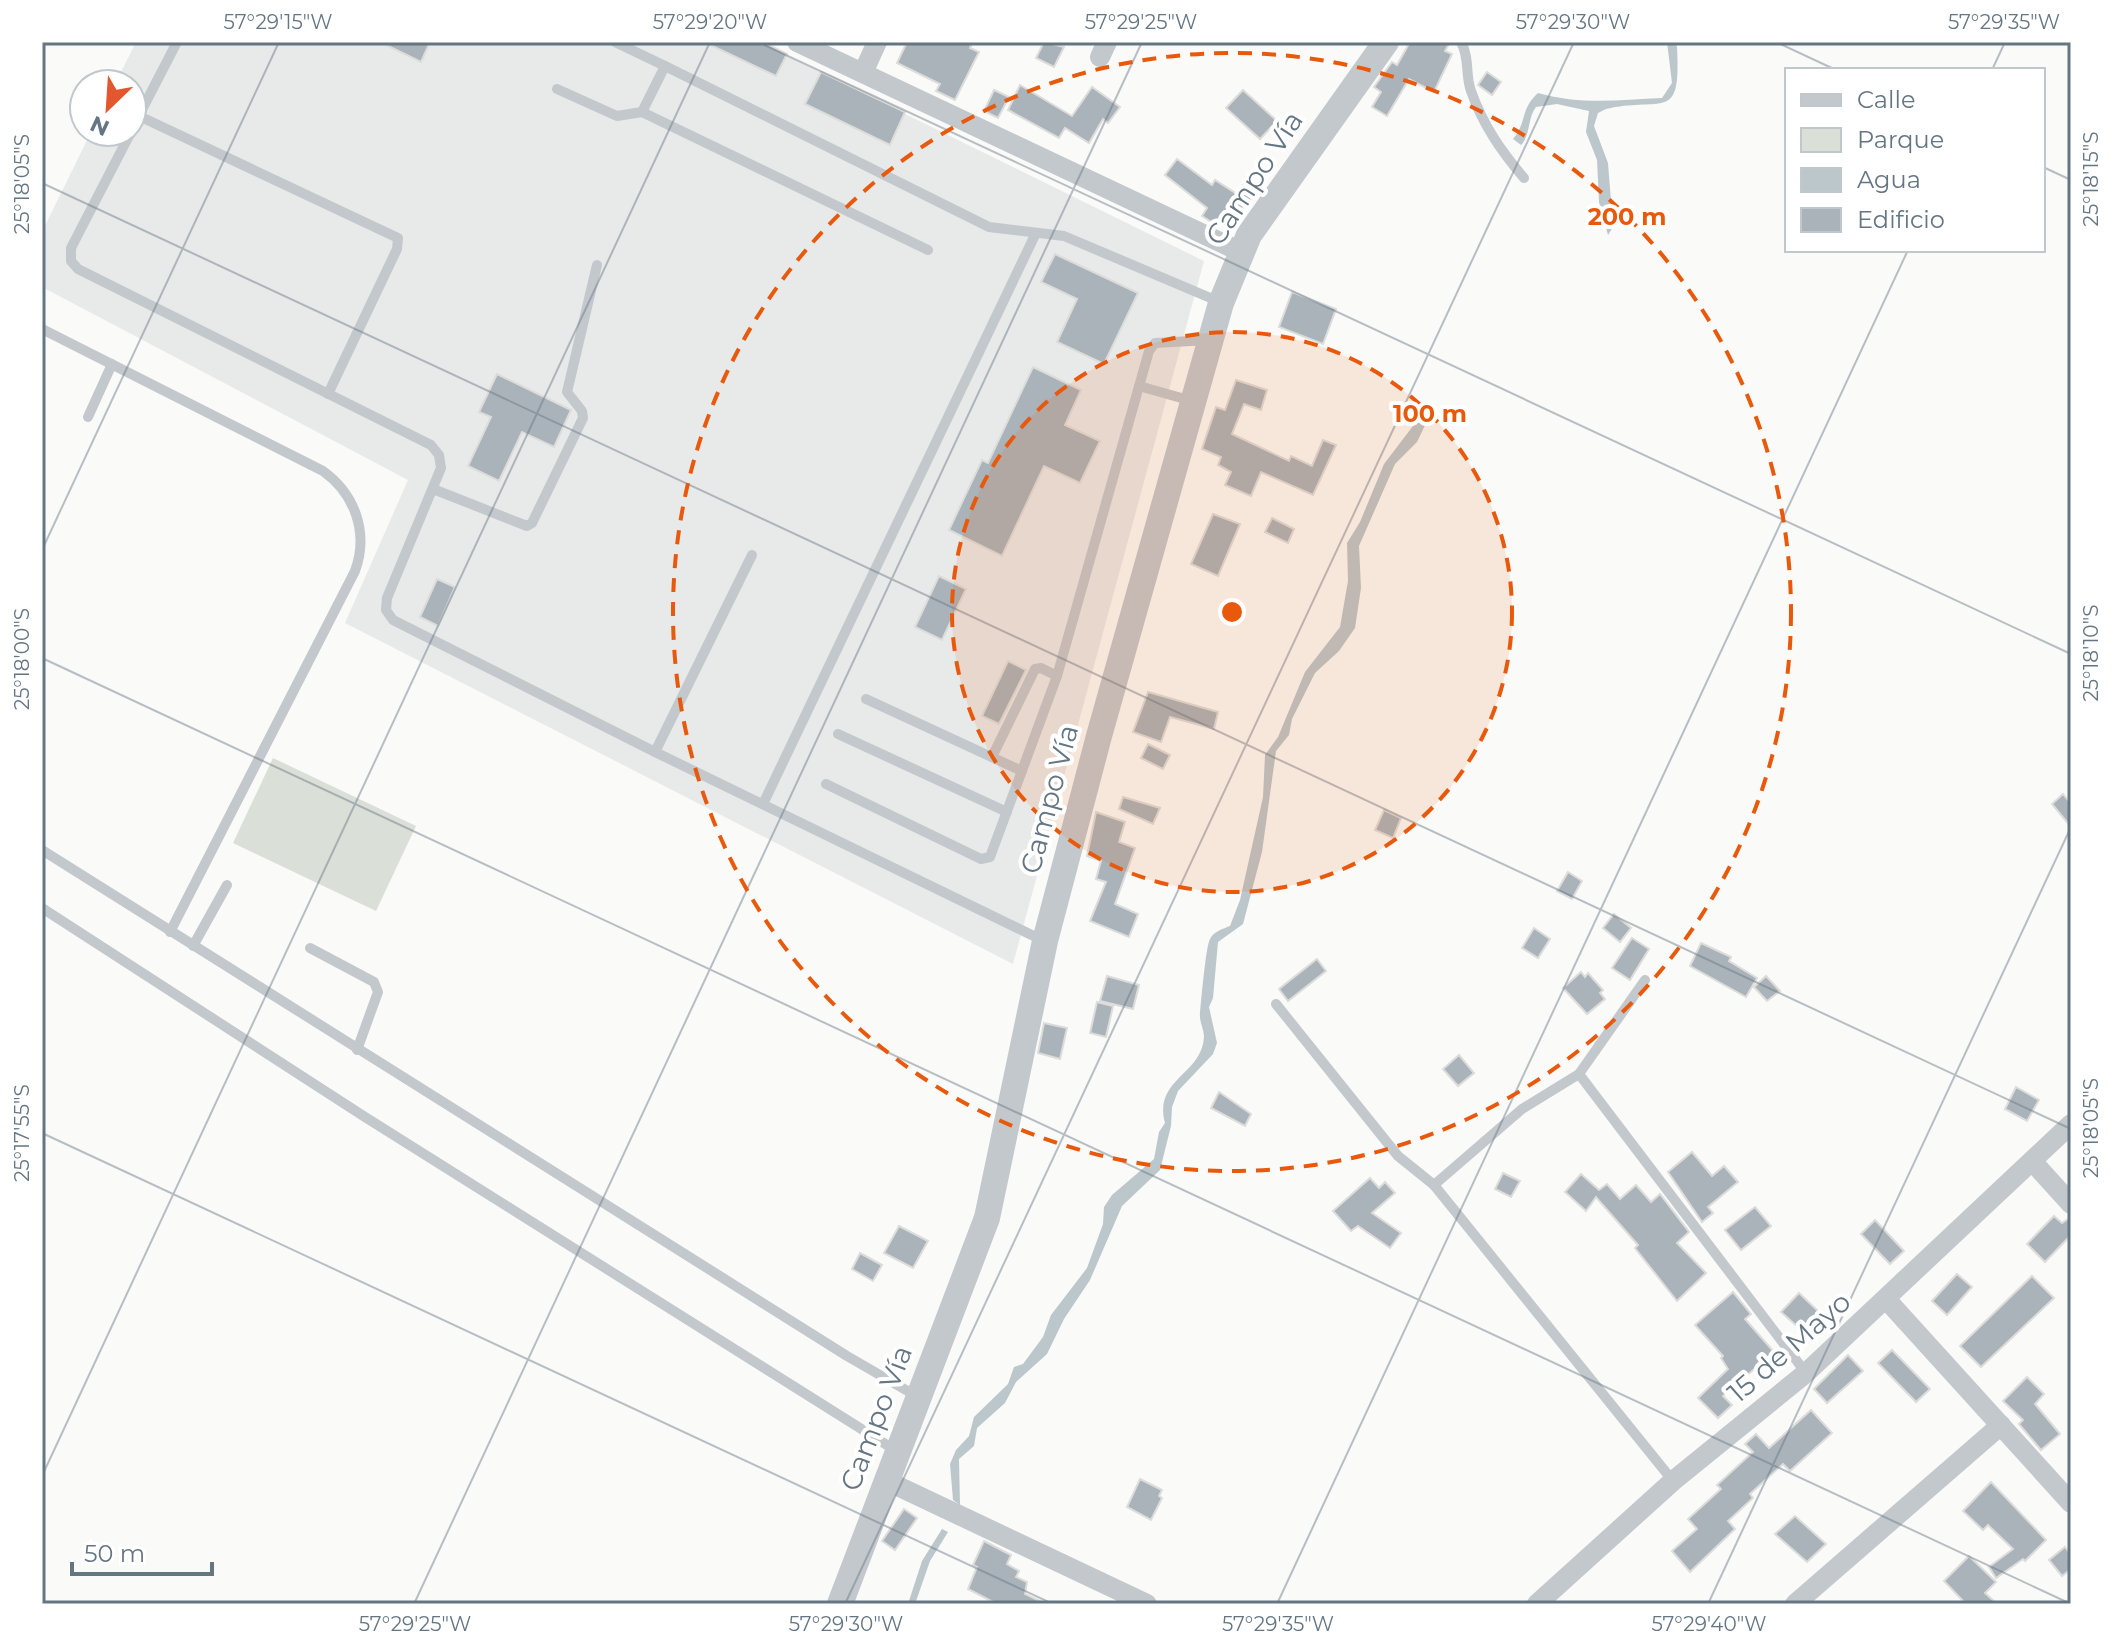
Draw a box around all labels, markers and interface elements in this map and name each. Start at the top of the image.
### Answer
text: 57°29'15"W [224,10,332,34]
text: 57°29'20"W [653,10,767,34]
text: 57°29'25"W [1085,10,1197,34]
text: 57°29'30"W [1516,10,1630,34]
text: 57°29'35"W [1948,10,2060,34]
north arrow [68,68,148,148]
legend [1785,68,2045,252]
text: Calle [1857,85,1915,114]
street label: Campo Vía [1198,105,1310,251]
text: N [86,110,114,142]
text: Parque [1857,125,1944,154]
text: 25°18'15"S [2079,132,2103,226]
text: 25°18'05"S [10,134,34,234]
text: Agua [1857,165,1921,194]
text: 200 m [1588,202,1666,231]
text: Edificio [1857,205,1945,234]
text: 100 m [1393,399,1467,428]
centre of rings [1218,598,1246,626]
text: 25°18'10"S [2079,605,2103,702]
text: 25°18'00"S [10,608,34,710]
street label: Campo Vía [1013,721,1085,877]
text: 25°18'05"S [2079,1078,2103,1178]
text: 25°17'55"S [10,1084,34,1182]
street label: 15 de Mayo [1721,1284,1857,1410]
street label: Campo Vía [833,1341,919,1495]
scale bar [72,1526,212,1576]
text: 50 m [84,1539,145,1568]
text: 57°29'25"W [359,1612,471,1636]
text: 57°29'30"W [789,1612,903,1636]
text: 57°29'35"W [1222,1612,1334,1636]
text: 57°29'40"W [1651,1612,1767,1636]

